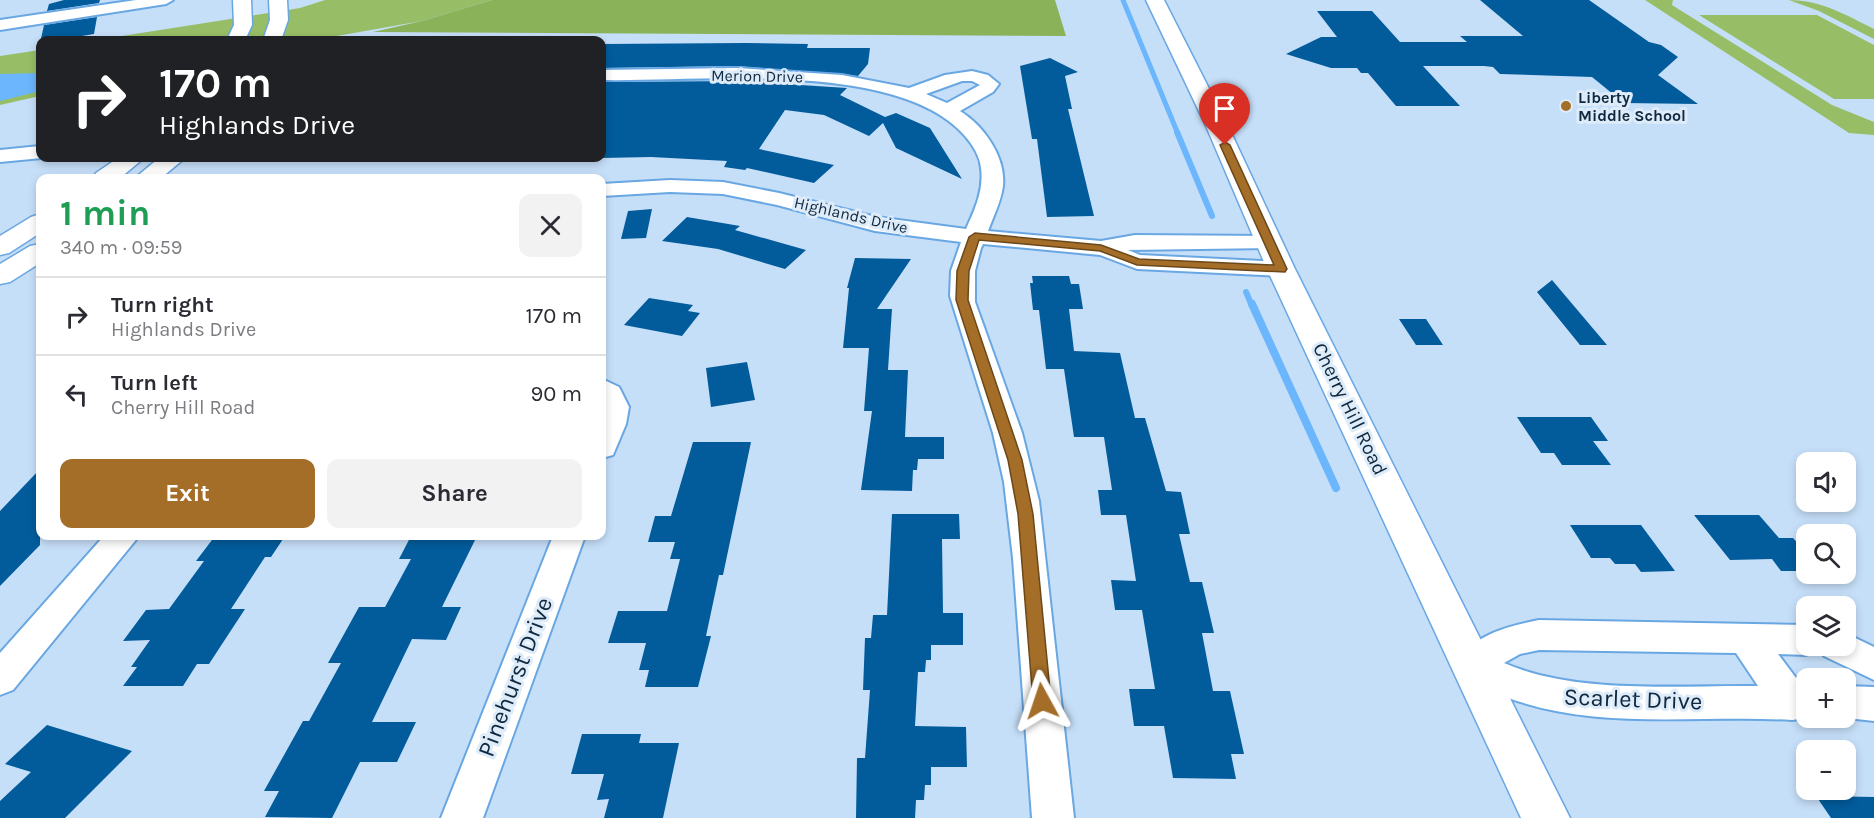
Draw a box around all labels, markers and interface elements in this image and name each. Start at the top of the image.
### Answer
text: 170 m [159,58,272,108]
icon: right [60,60,138,138]
street label: Merion Drive [711,66,803,86]
pin [1199,83,1250,145]
place label: Liberty Middle School [1578,88,1686,125]
icon: arrive [1208,92,1241,125]
marker: Liberty Middle School [1559,99,1573,113]
text: Highlands Drive [159,109,355,141]
text: 1 min [60,192,150,234]
street label: Highlands Drive [792,193,910,237]
button: close [519,194,582,257]
text: 340 m · 09:59 [60,236,182,259]
text: Turn right [111,292,214,318]
icon: right [60,300,93,333]
text: 170 m [526,303,582,329]
text: Highlands Drive [111,318,256,341]
street label: Cherry Hill Road [1308,339,1392,479]
text: Turn left [111,370,198,396]
icon: left [60,378,93,411]
text: 90 m [530,381,582,407]
text: Cherry Hill Road [111,396,255,419]
map controls [1796,452,1856,800]
button: sound [1796,452,1856,512]
button: Exit [60,459,315,528]
button: Share [327,459,582,528]
button: search [1796,524,1856,584]
street label: Pinehurst Drive [472,593,558,761]
button: layers [1796,596,1856,656]
button: + [1796,668,1856,728]
position arrow [1010,669,1074,733]
street label: Scarlet Drive [1563,683,1703,715]
button: − [1796,740,1856,800]

